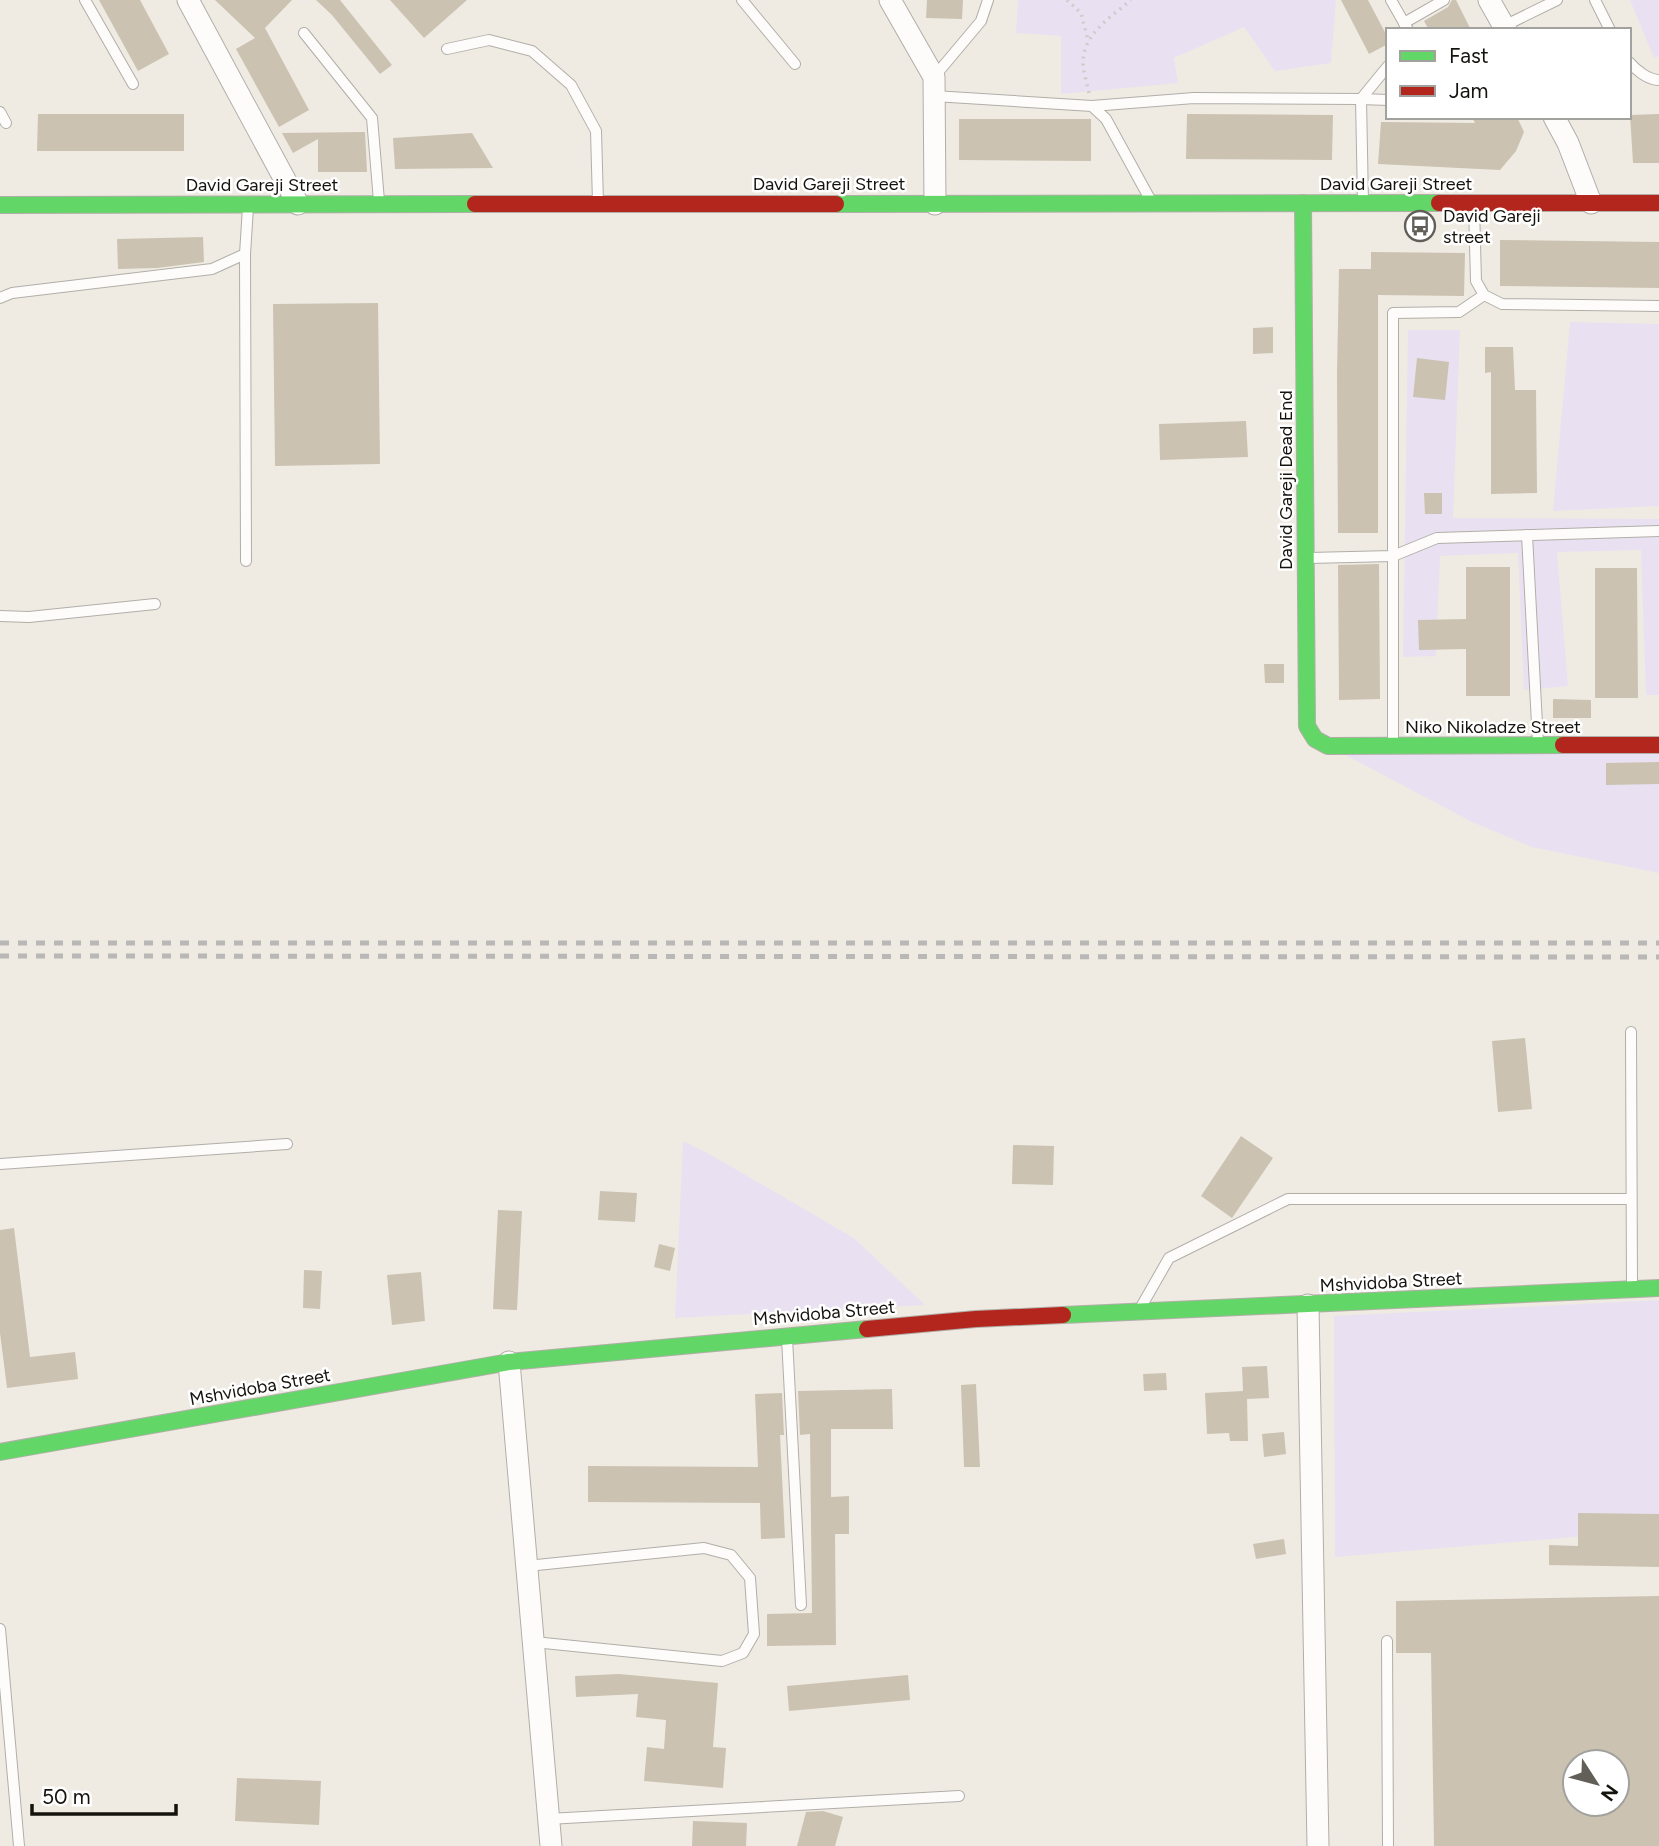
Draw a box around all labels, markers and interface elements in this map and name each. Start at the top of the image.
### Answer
legend [1386,28,1631,119]
text: Fast [1449,43,1489,68]
text: Jam [1449,78,1488,103]
street label: David Gareji Street [753,173,905,195]
street label: David Gareji Street [1320,173,1472,195]
street label: David Gareji Street [186,174,338,196]
place label: David Gareji street [1443,205,1541,248]
bus stop icon: David Gareji street [1403,209,1437,243]
street label: David Gareji Dead End [1275,390,1297,570]
street label: Niko Nikoladze Street [1405,716,1581,738]
street label: Mshvidoba Street [1319,1267,1463,1297]
street label: Mshvidoba Street [752,1296,896,1330]
street label: Mshvidoba Street [188,1364,332,1410]
north arrow [1561,1748,1631,1818]
scale bar [32,1772,175,1816]
text: N [1596,1780,1623,1805]
text: 50 m [42,1784,91,1809]

